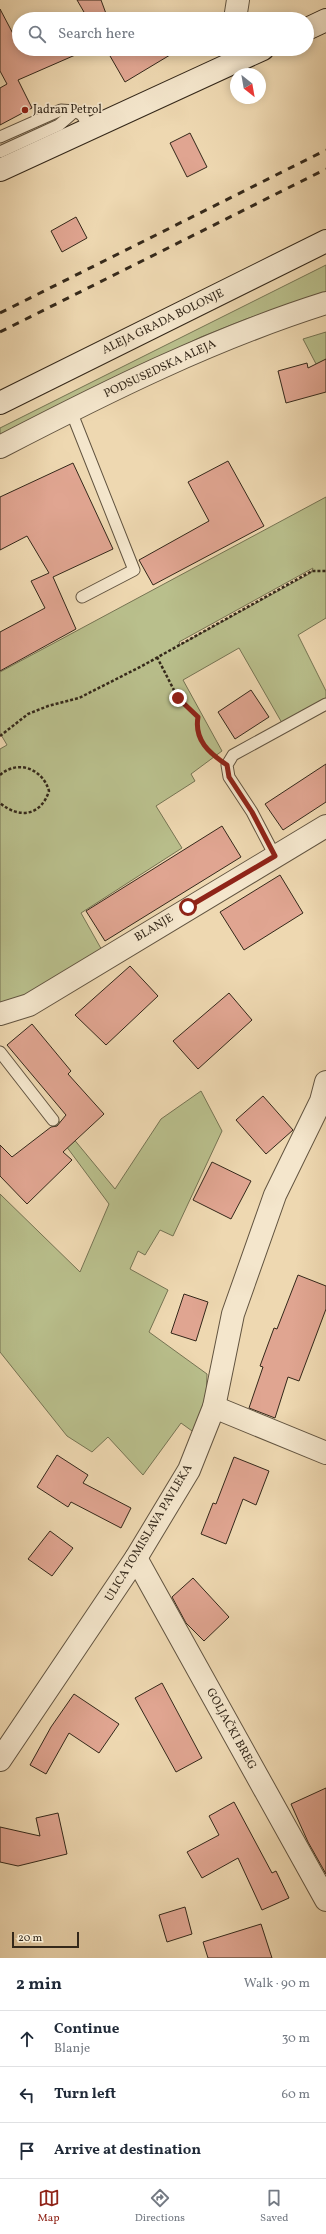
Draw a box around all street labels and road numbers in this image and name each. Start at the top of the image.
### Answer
street label: ALEJA GRADA BOLONJE [99,285,227,359]
street label: PODSUSEDSKA ALEJA [101,336,219,402]
street label: BLANJE [132,910,176,946]
street label: ULICA TOMISLAVA PAVLEKA [102,1461,197,1605]
street label: GOLJAČKI BREG [202,1685,261,1773]

